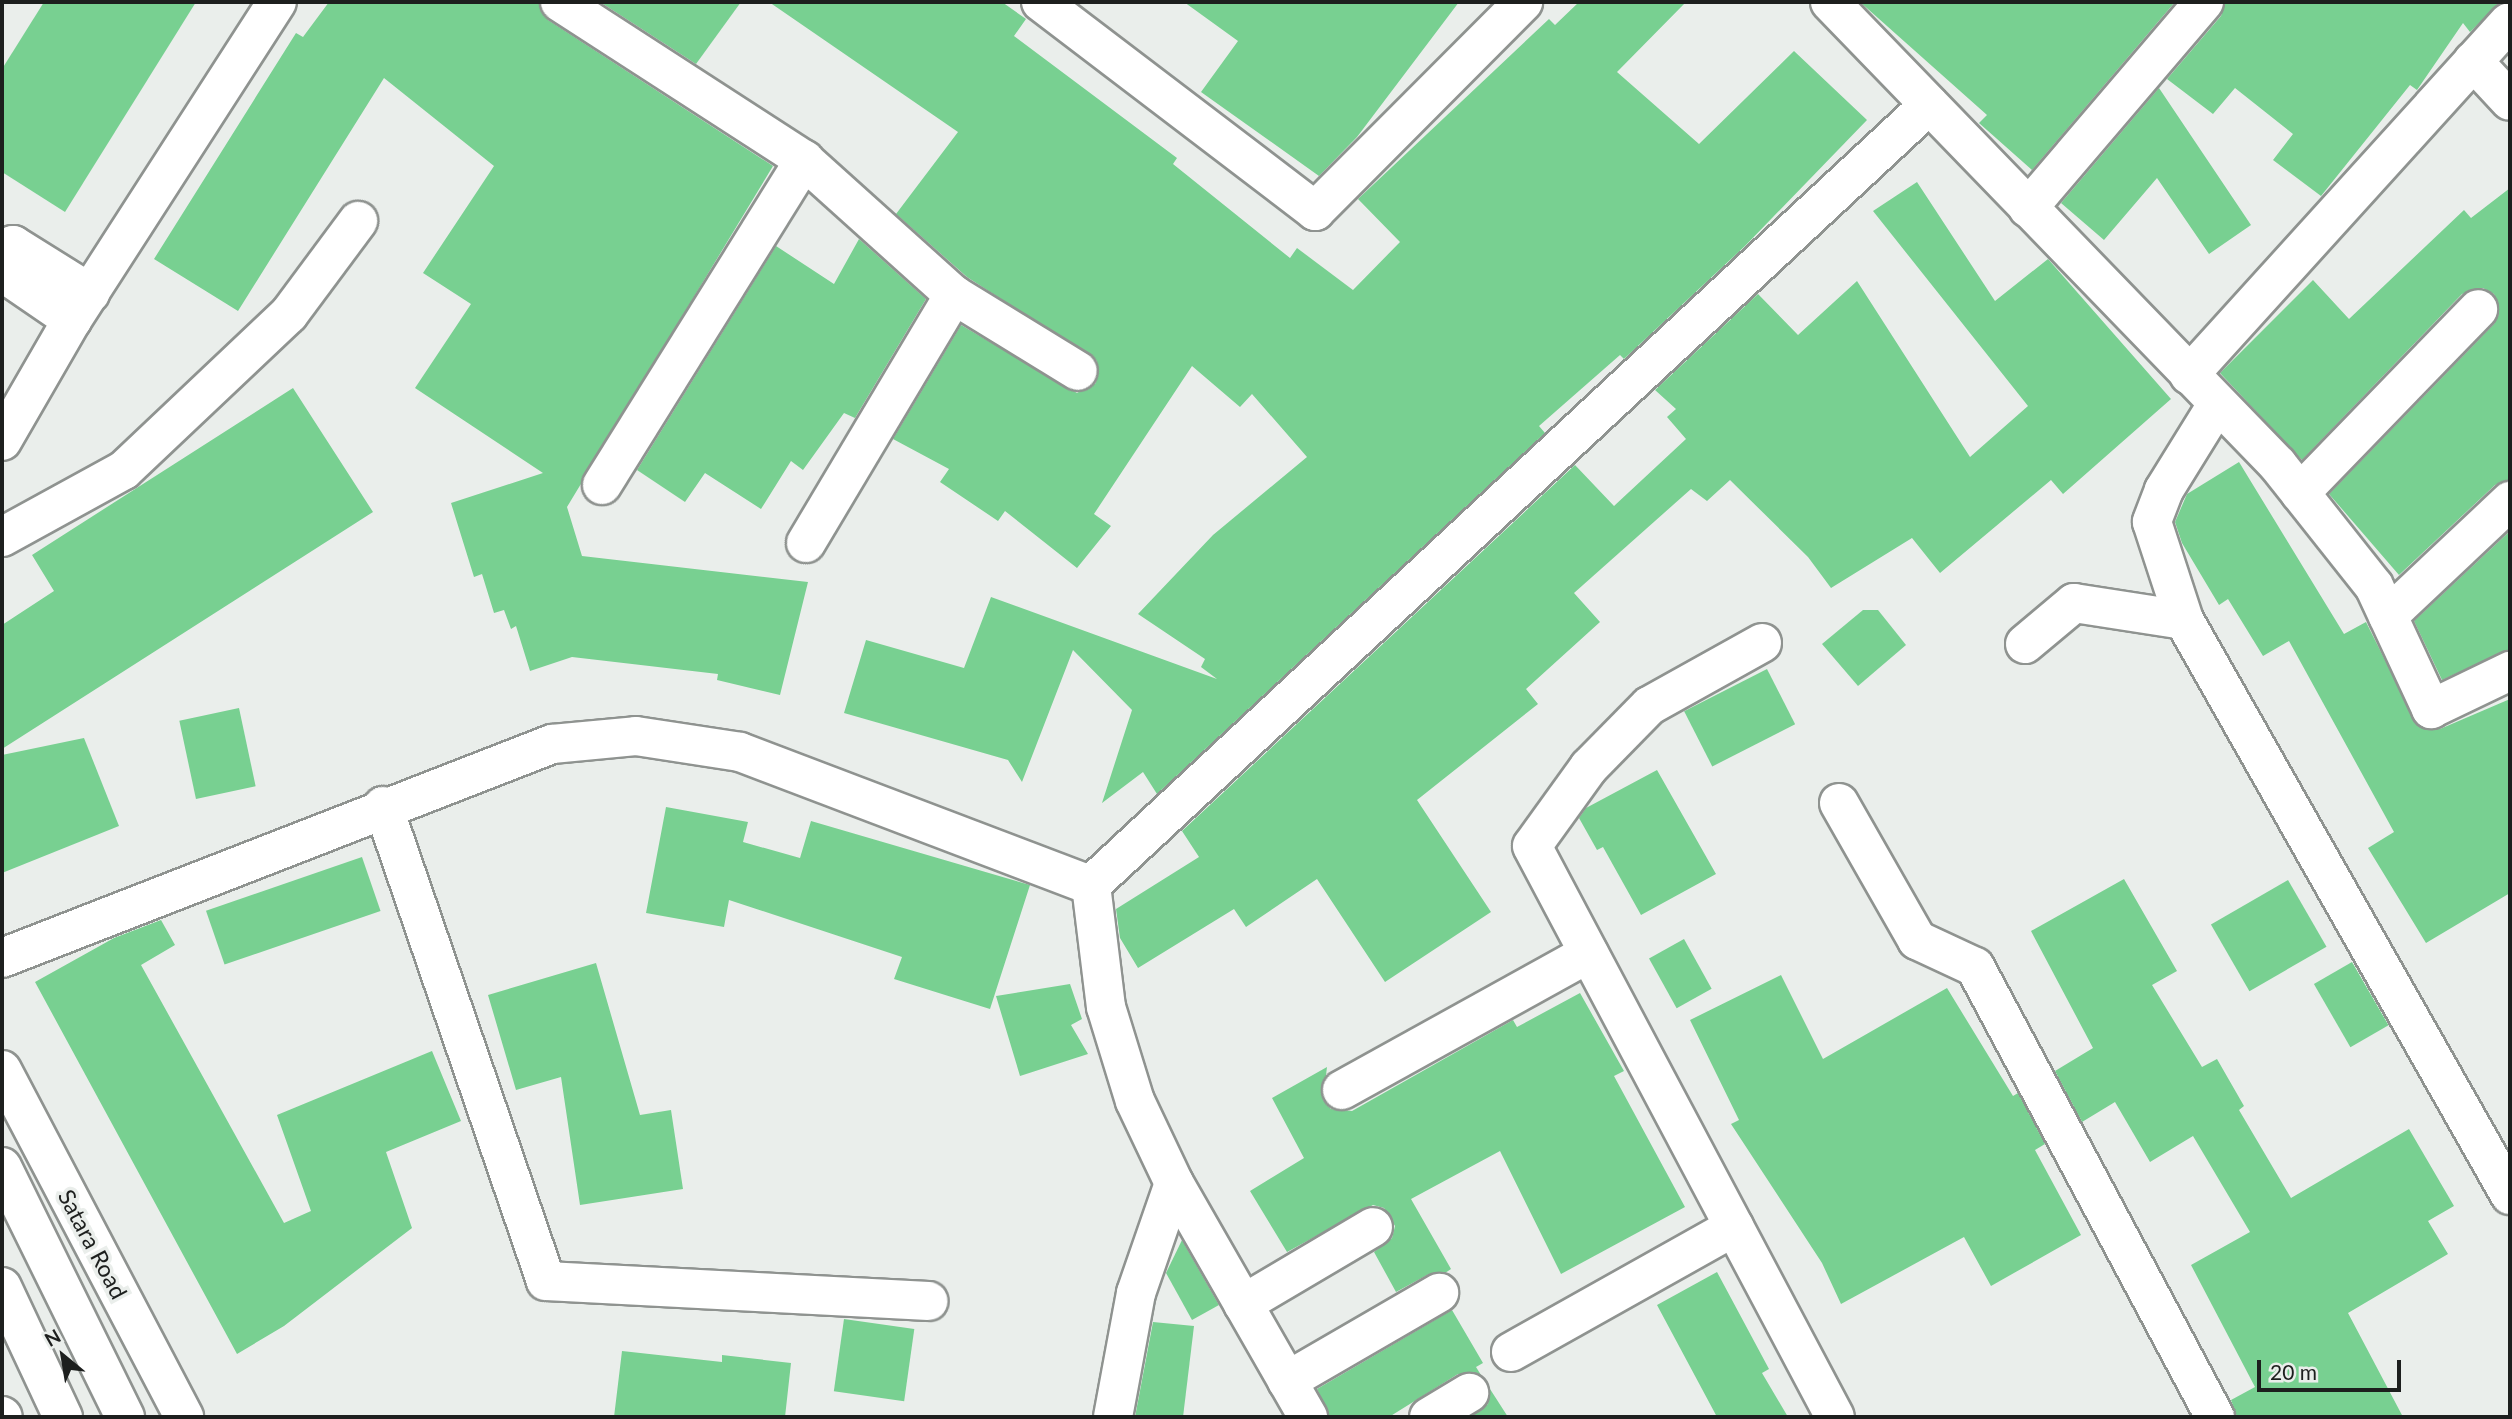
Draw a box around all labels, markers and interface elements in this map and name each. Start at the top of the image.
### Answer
street label: Satara Road [53,1185,133,1303]
north arrow [28,1321,98,1391]
text: N [40,1324,64,1351]
scale bar [2260,1346,2404,1390]
text: 20 m [2270,1359,2317,1384]

